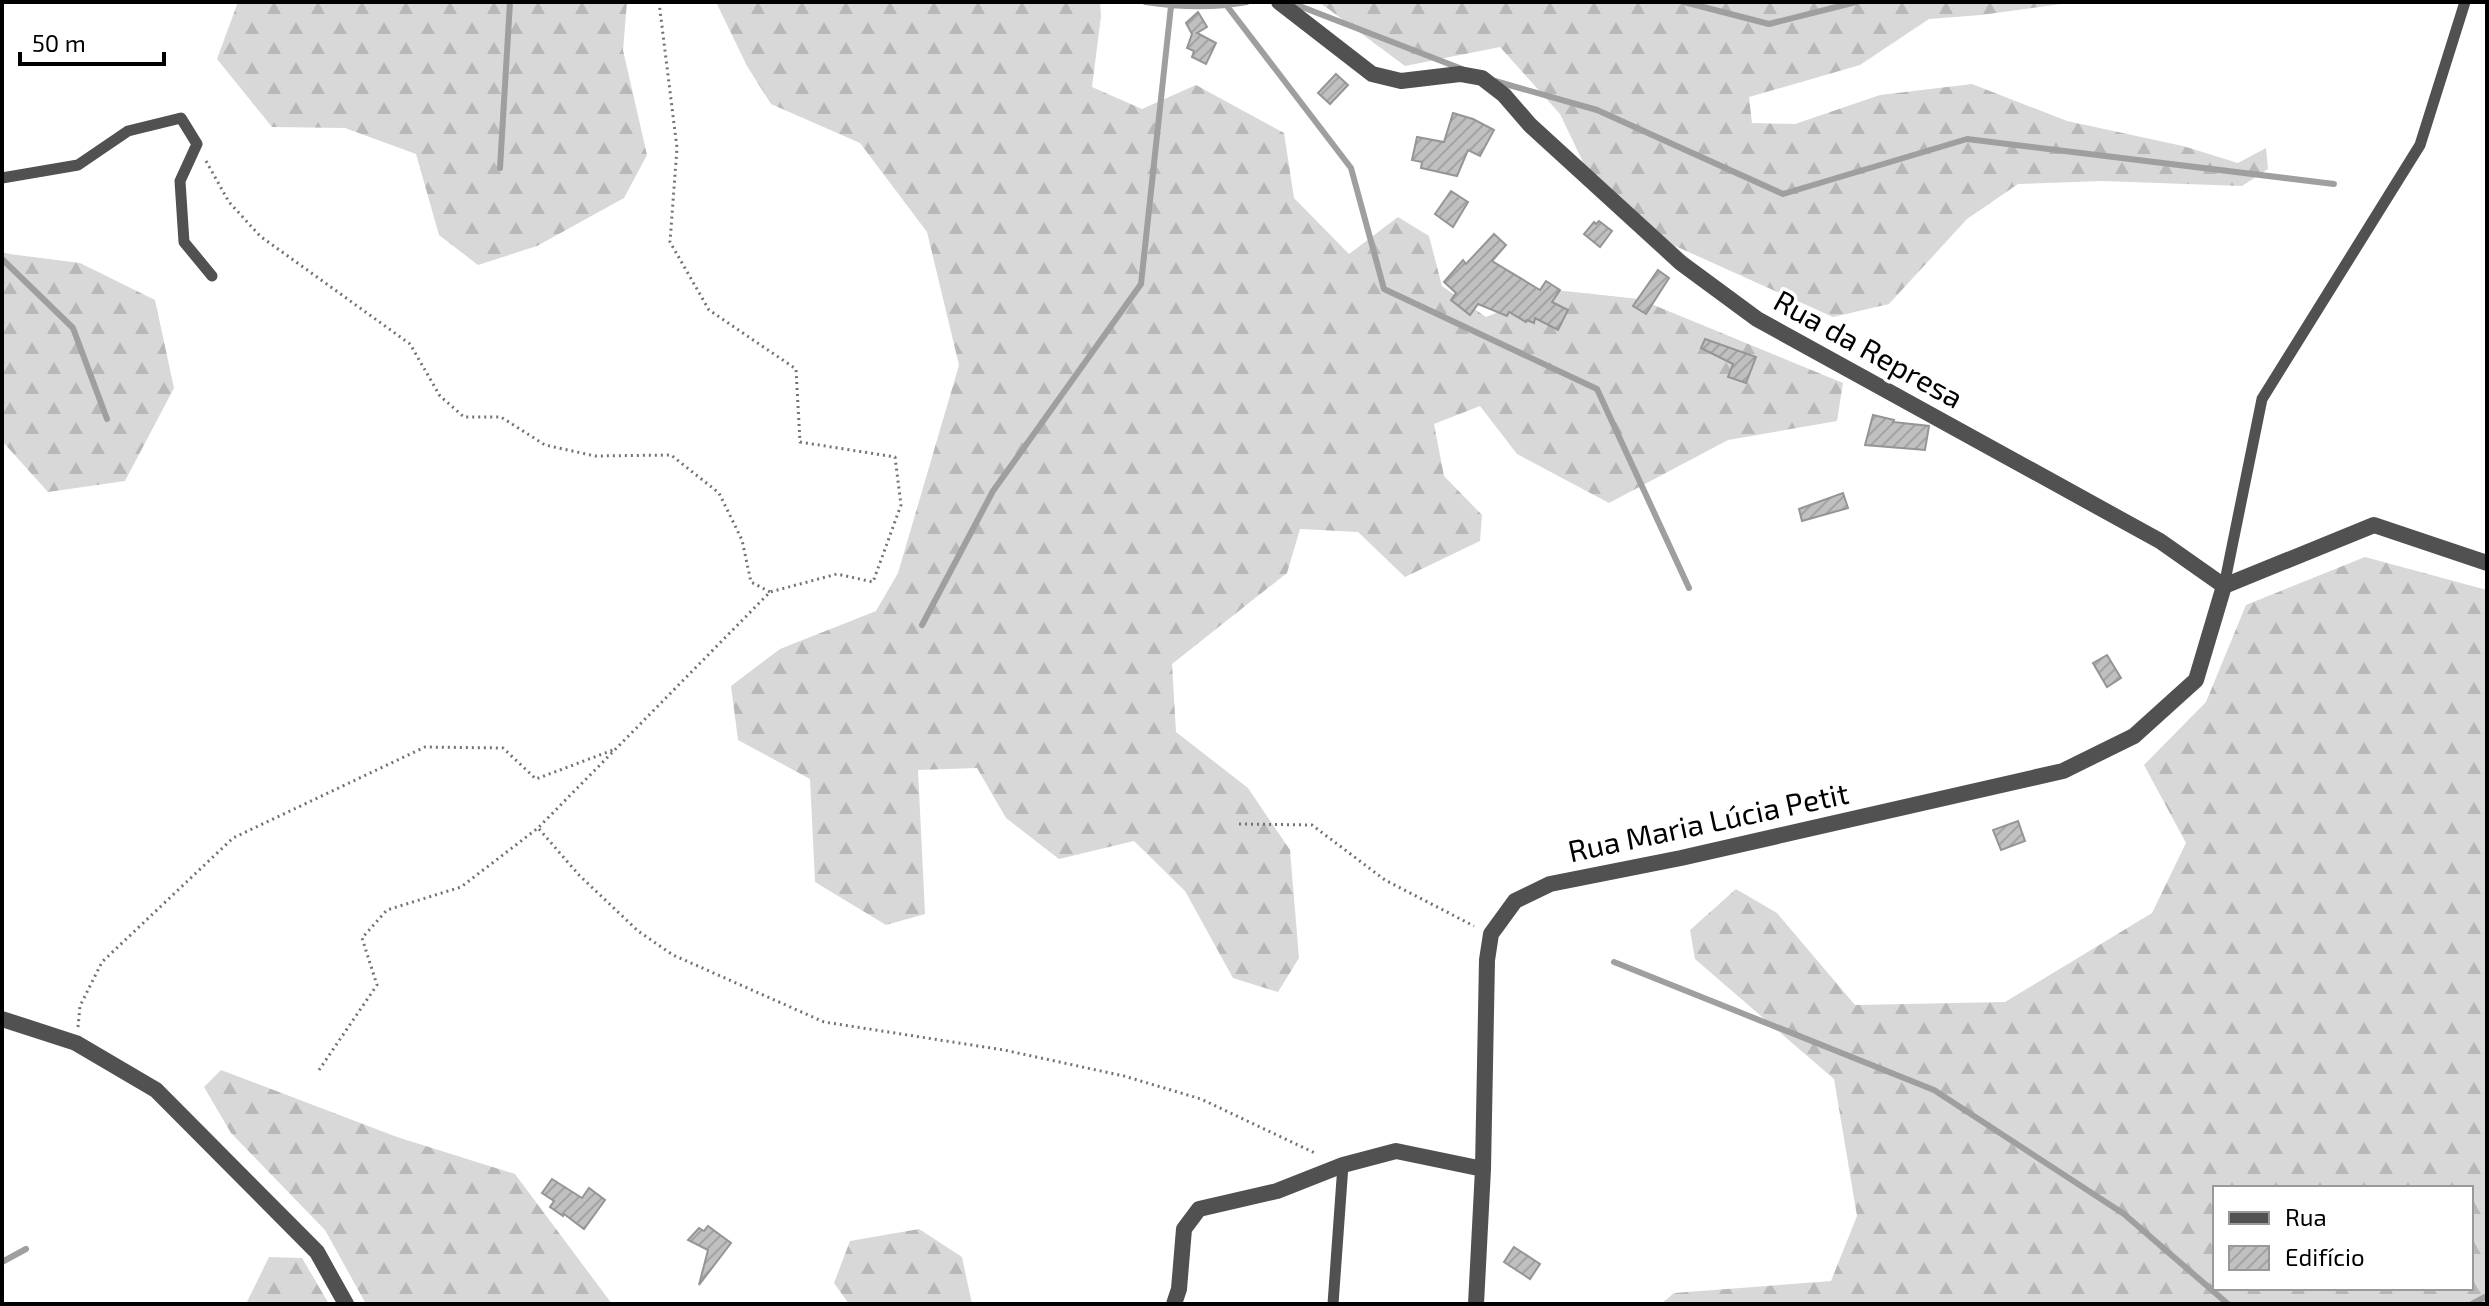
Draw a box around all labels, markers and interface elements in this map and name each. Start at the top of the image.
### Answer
scale bar [20,16,164,66]
text: 50 m [32,28,86,57]
street label: Rua da Represa [1768,281,1970,415]
street label: Rua Maria Lúcia Petit [1564,774,1852,868]
legend [2213,1186,2473,1290]
text: Rua [2285,1202,2327,1231]
text: Edifício [2285,1242,2365,1271]

